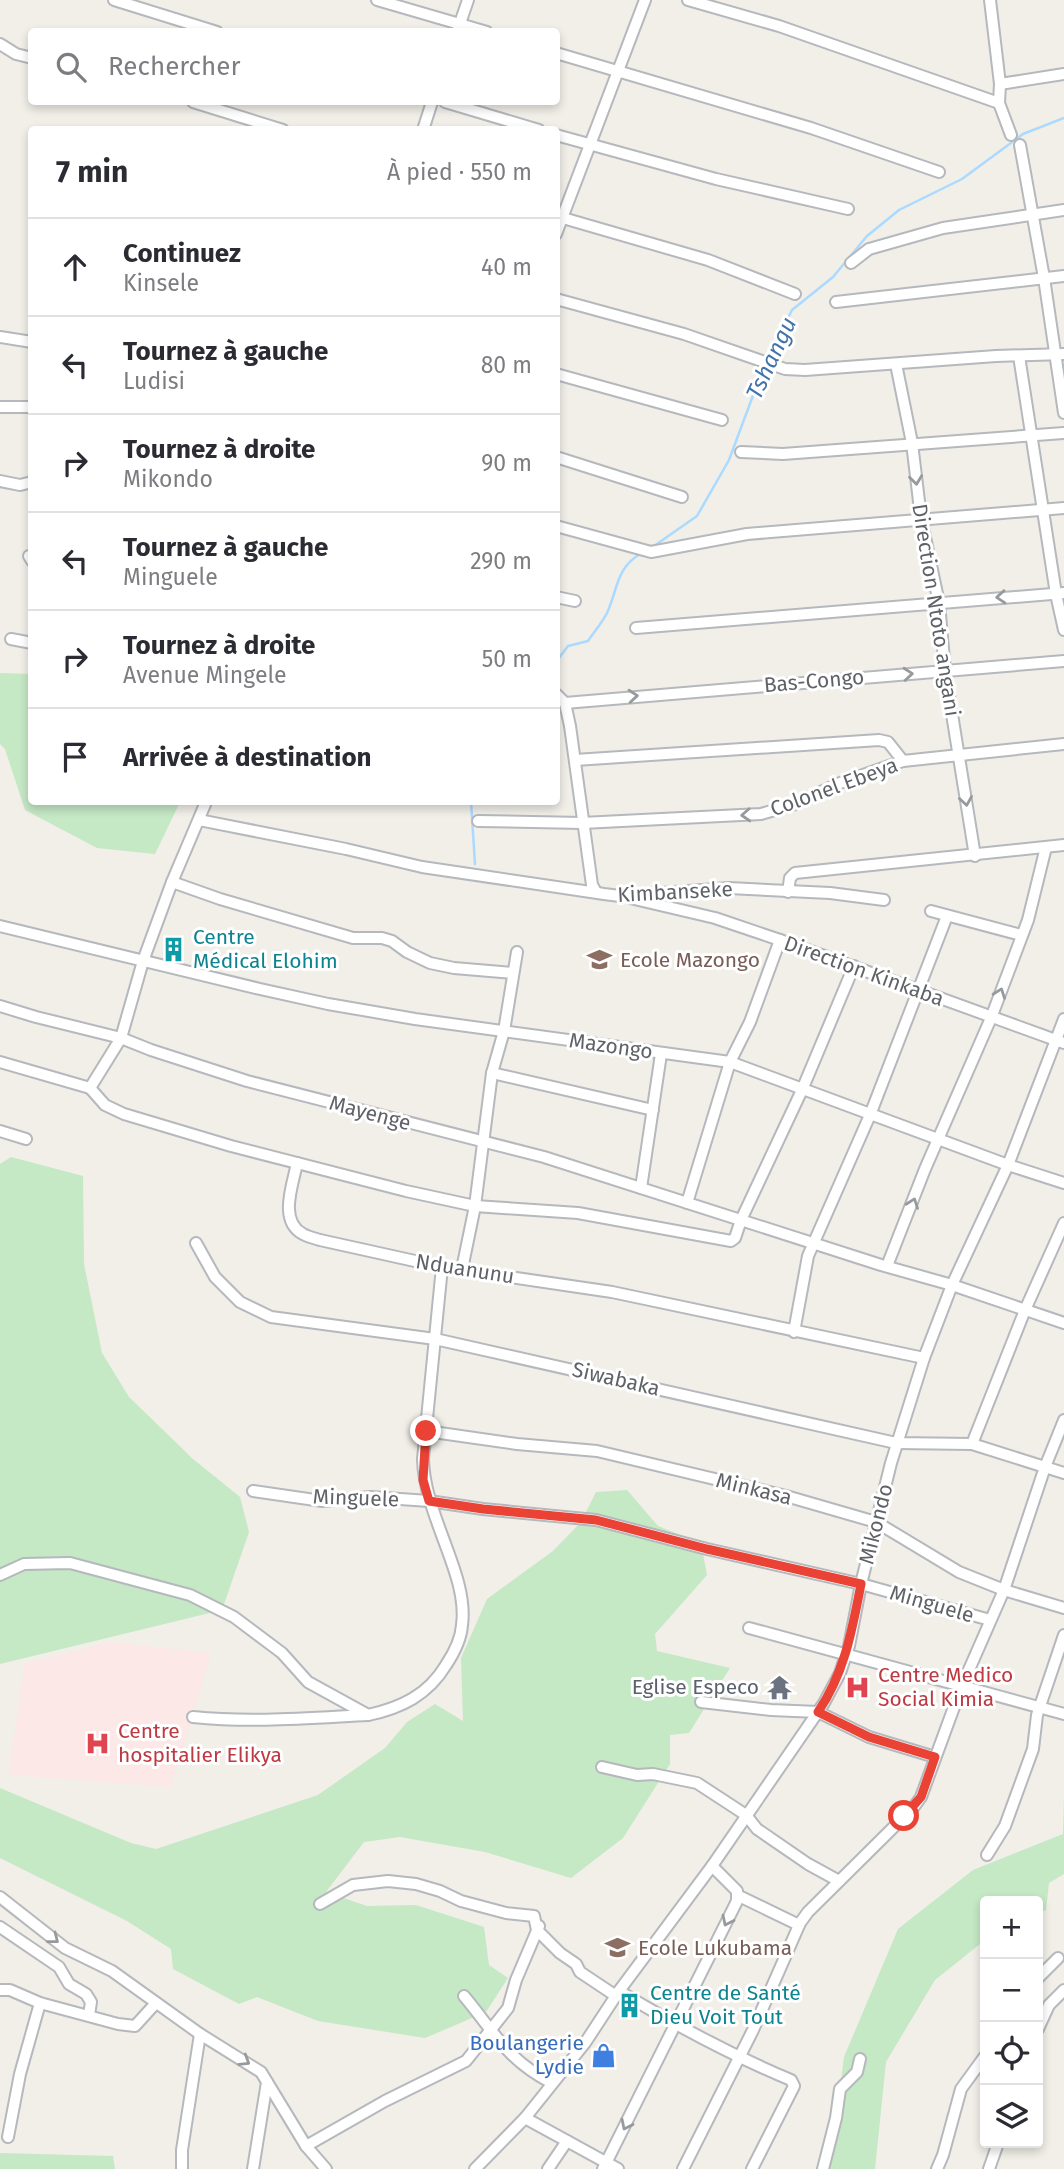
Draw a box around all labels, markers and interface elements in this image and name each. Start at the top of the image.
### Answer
search box [28,28,560,105]
icon: search [52,48,90,86]
text: Rechercher [108,51,240,82]
text: 7 min [56,154,128,190]
text: À pied · 550 m [387,158,532,186]
text: Continuez [123,238,241,269]
icon: ahead [56,248,94,286]
text: 40 m [481,253,532,281]
text: Kinsele [123,269,199,297]
water label: Tshangu [740,312,802,404]
text: Tournez à gauche [123,336,328,367]
icon: left [56,346,94,384]
text: 80 m [481,351,532,379]
text: Ludisi [123,367,185,395]
text: Tournez à droite [123,434,315,465]
icon: right [56,444,94,482]
text: 90 m [481,449,532,477]
text: Mikondo [123,465,213,493]
one-way arrow [909,474,924,486]
street label: Direction Ntoto angani [906,502,966,718]
text: Tournez à gauche [123,532,328,563]
icon: left [56,542,94,580]
text: 290 m [470,547,532,575]
text: Minguele [123,563,218,591]
one-way arrow [996,589,1007,604]
text: Tournez à droite [123,630,315,661]
icon: right [56,640,94,678]
text: 50 m [482,645,532,673]
text: Avenue Mingele [123,661,287,689]
street label: Bas-Congo [763,664,865,698]
one-way arrow [903,667,914,682]
one-way arrow [627,689,638,704]
icon: arrive [56,738,94,776]
text: Arrivée à destination [123,742,372,773]
street label: Colonel Ebeya [767,752,901,822]
one-way arrow [958,795,973,807]
one-way arrow [740,807,751,822]
street label: Kimbanseke [617,876,733,908]
place label: Centre Médical Elohim [193,924,338,974]
street label: Direction Kinkaba [781,930,947,1012]
building icon: Centre Médical Elohim [159,935,187,963]
school or university icon: Ecole Mazongo [586,946,614,974]
place label: Ecole Mazongo [620,947,760,973]
one-way arrow [992,988,1006,1000]
street label: Mazongo [567,1027,655,1065]
street label: Mayenge [326,1090,414,1136]
one-way arrow [904,1198,918,1210]
street label: Nduanunu [414,1248,516,1290]
street label: Siwabaka [570,1356,662,1402]
route end [410,1415,441,1446]
street label: Minkasa [713,1467,795,1511]
street label: Mikondo [853,1481,899,1567]
street label: Minguele [312,1483,400,1513]
street label: Minguele [887,1580,977,1628]
place label: Centre Medico Social Kimia [878,1662,1013,1712]
temple icon: Eglise Especo [765,1673,793,1701]
hospital icon: Centre Medico Social Kimia [844,1673,872,1701]
place label: Eglise Especo [632,1674,759,1700]
place label: Centre hospitalier Elikya [118,1718,282,1768]
hospital icon: Centre hospitalier Elikya [84,1729,112,1757]
route start [888,1800,919,1831]
map controls [980,1896,1043,2148]
button: + [980,1896,1043,1959]
one-way arrow [722,1914,736,1926]
one-way arrow [46,1931,59,1944]
school or university icon: Ecole Lukubama [604,1934,632,1962]
place label: Ecole Lukubama [638,1935,792,1961]
button: − [980,1959,1043,2022]
place label: Centre de Santé Dieu Voit Tout [650,1980,801,2030]
building icon: Centre de Santé Dieu Voit Tout [616,1991,644,2019]
button: locate [980,2022,1043,2085]
place label: Boulangerie Lydie [469,2030,584,2080]
shop icon: Boulangerie Lydie [590,2041,618,2069]
one-way arrow [238,2053,251,2066]
button: layers [980,2085,1043,2148]
one-way arrow [621,2117,635,2130]

